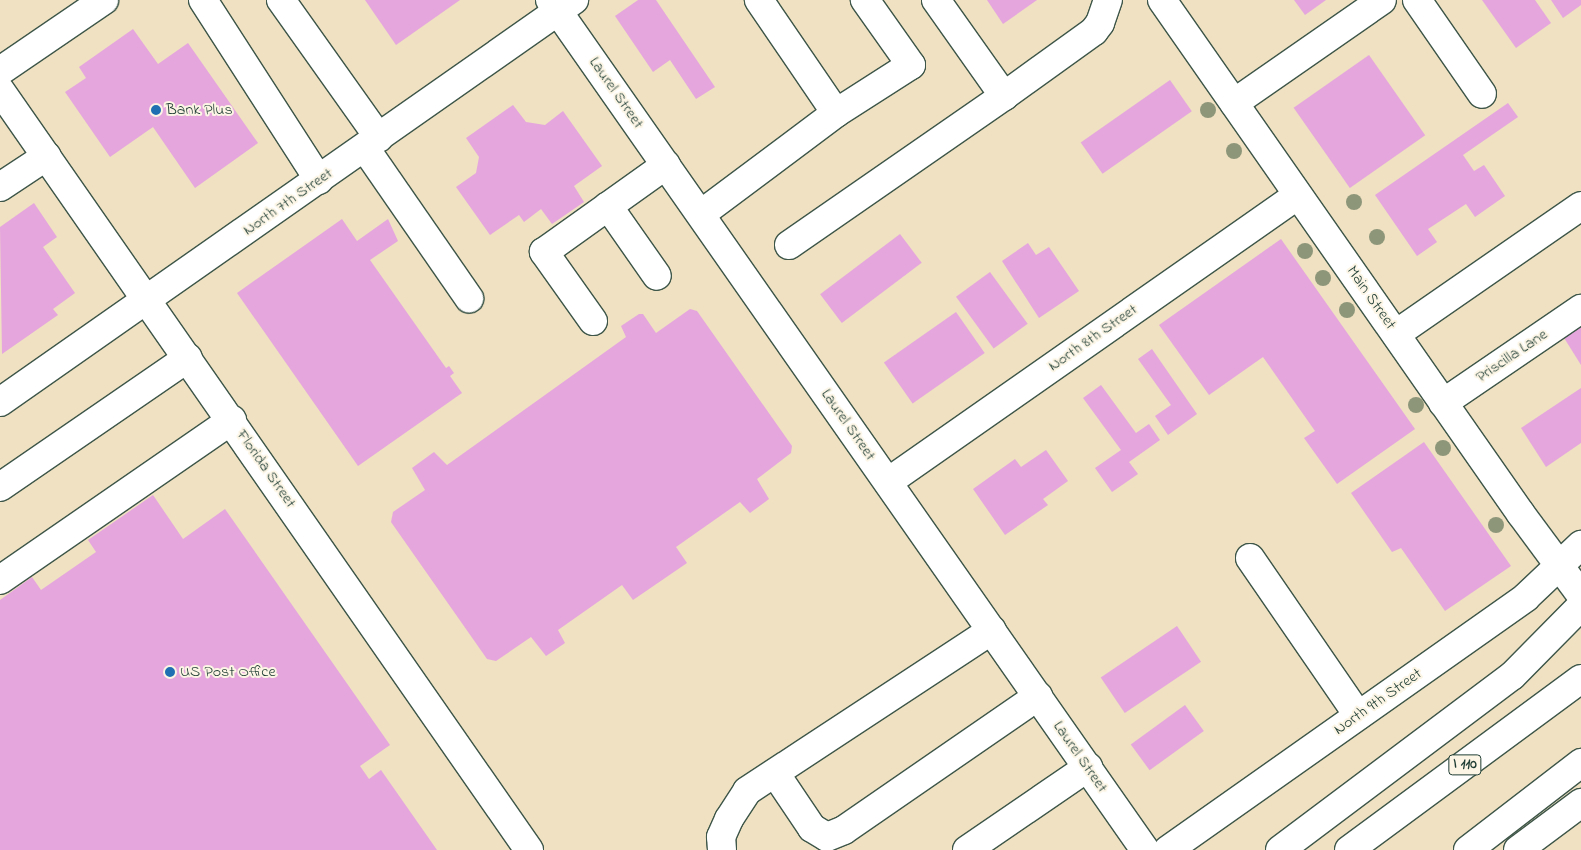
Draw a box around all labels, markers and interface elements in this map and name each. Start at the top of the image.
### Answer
street label: Laurel Street [584,54,648,132]
place label: Bank Plus [166,100,233,120]
marker: Bank Plus [150,104,162,116]
street label: North 7th Street [240,164,336,240]
street label: Main Street [1342,262,1400,334]
street label: North 8th Street [1045,300,1141,376]
street label: Priscilla Lane [1473,325,1551,387]
street label: Laurel Street [816,386,880,464]
street label: Florida Street [232,426,300,512]
place label: US Post Office [180,662,276,682]
street label: North 9th Street [1330,665,1426,739]
marker: US Post Office [164,666,176,678]
street label: Laurel Street [1048,718,1112,796]
road number: I 110 [1448,752,1482,778]

